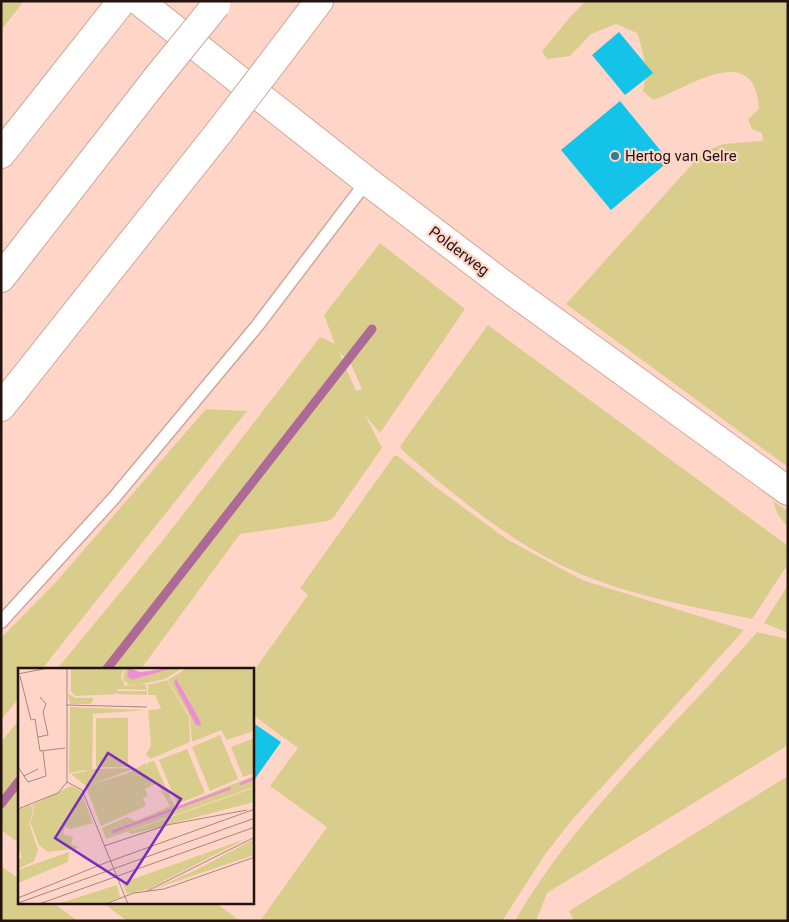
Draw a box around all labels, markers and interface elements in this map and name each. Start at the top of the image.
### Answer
place label: Hertog van Gelre [625,147,737,165]
marker: Hertog van Gelre [609,150,621,162]
street label: Polderweg [425,222,493,280]
inset map [18,668,254,904]

